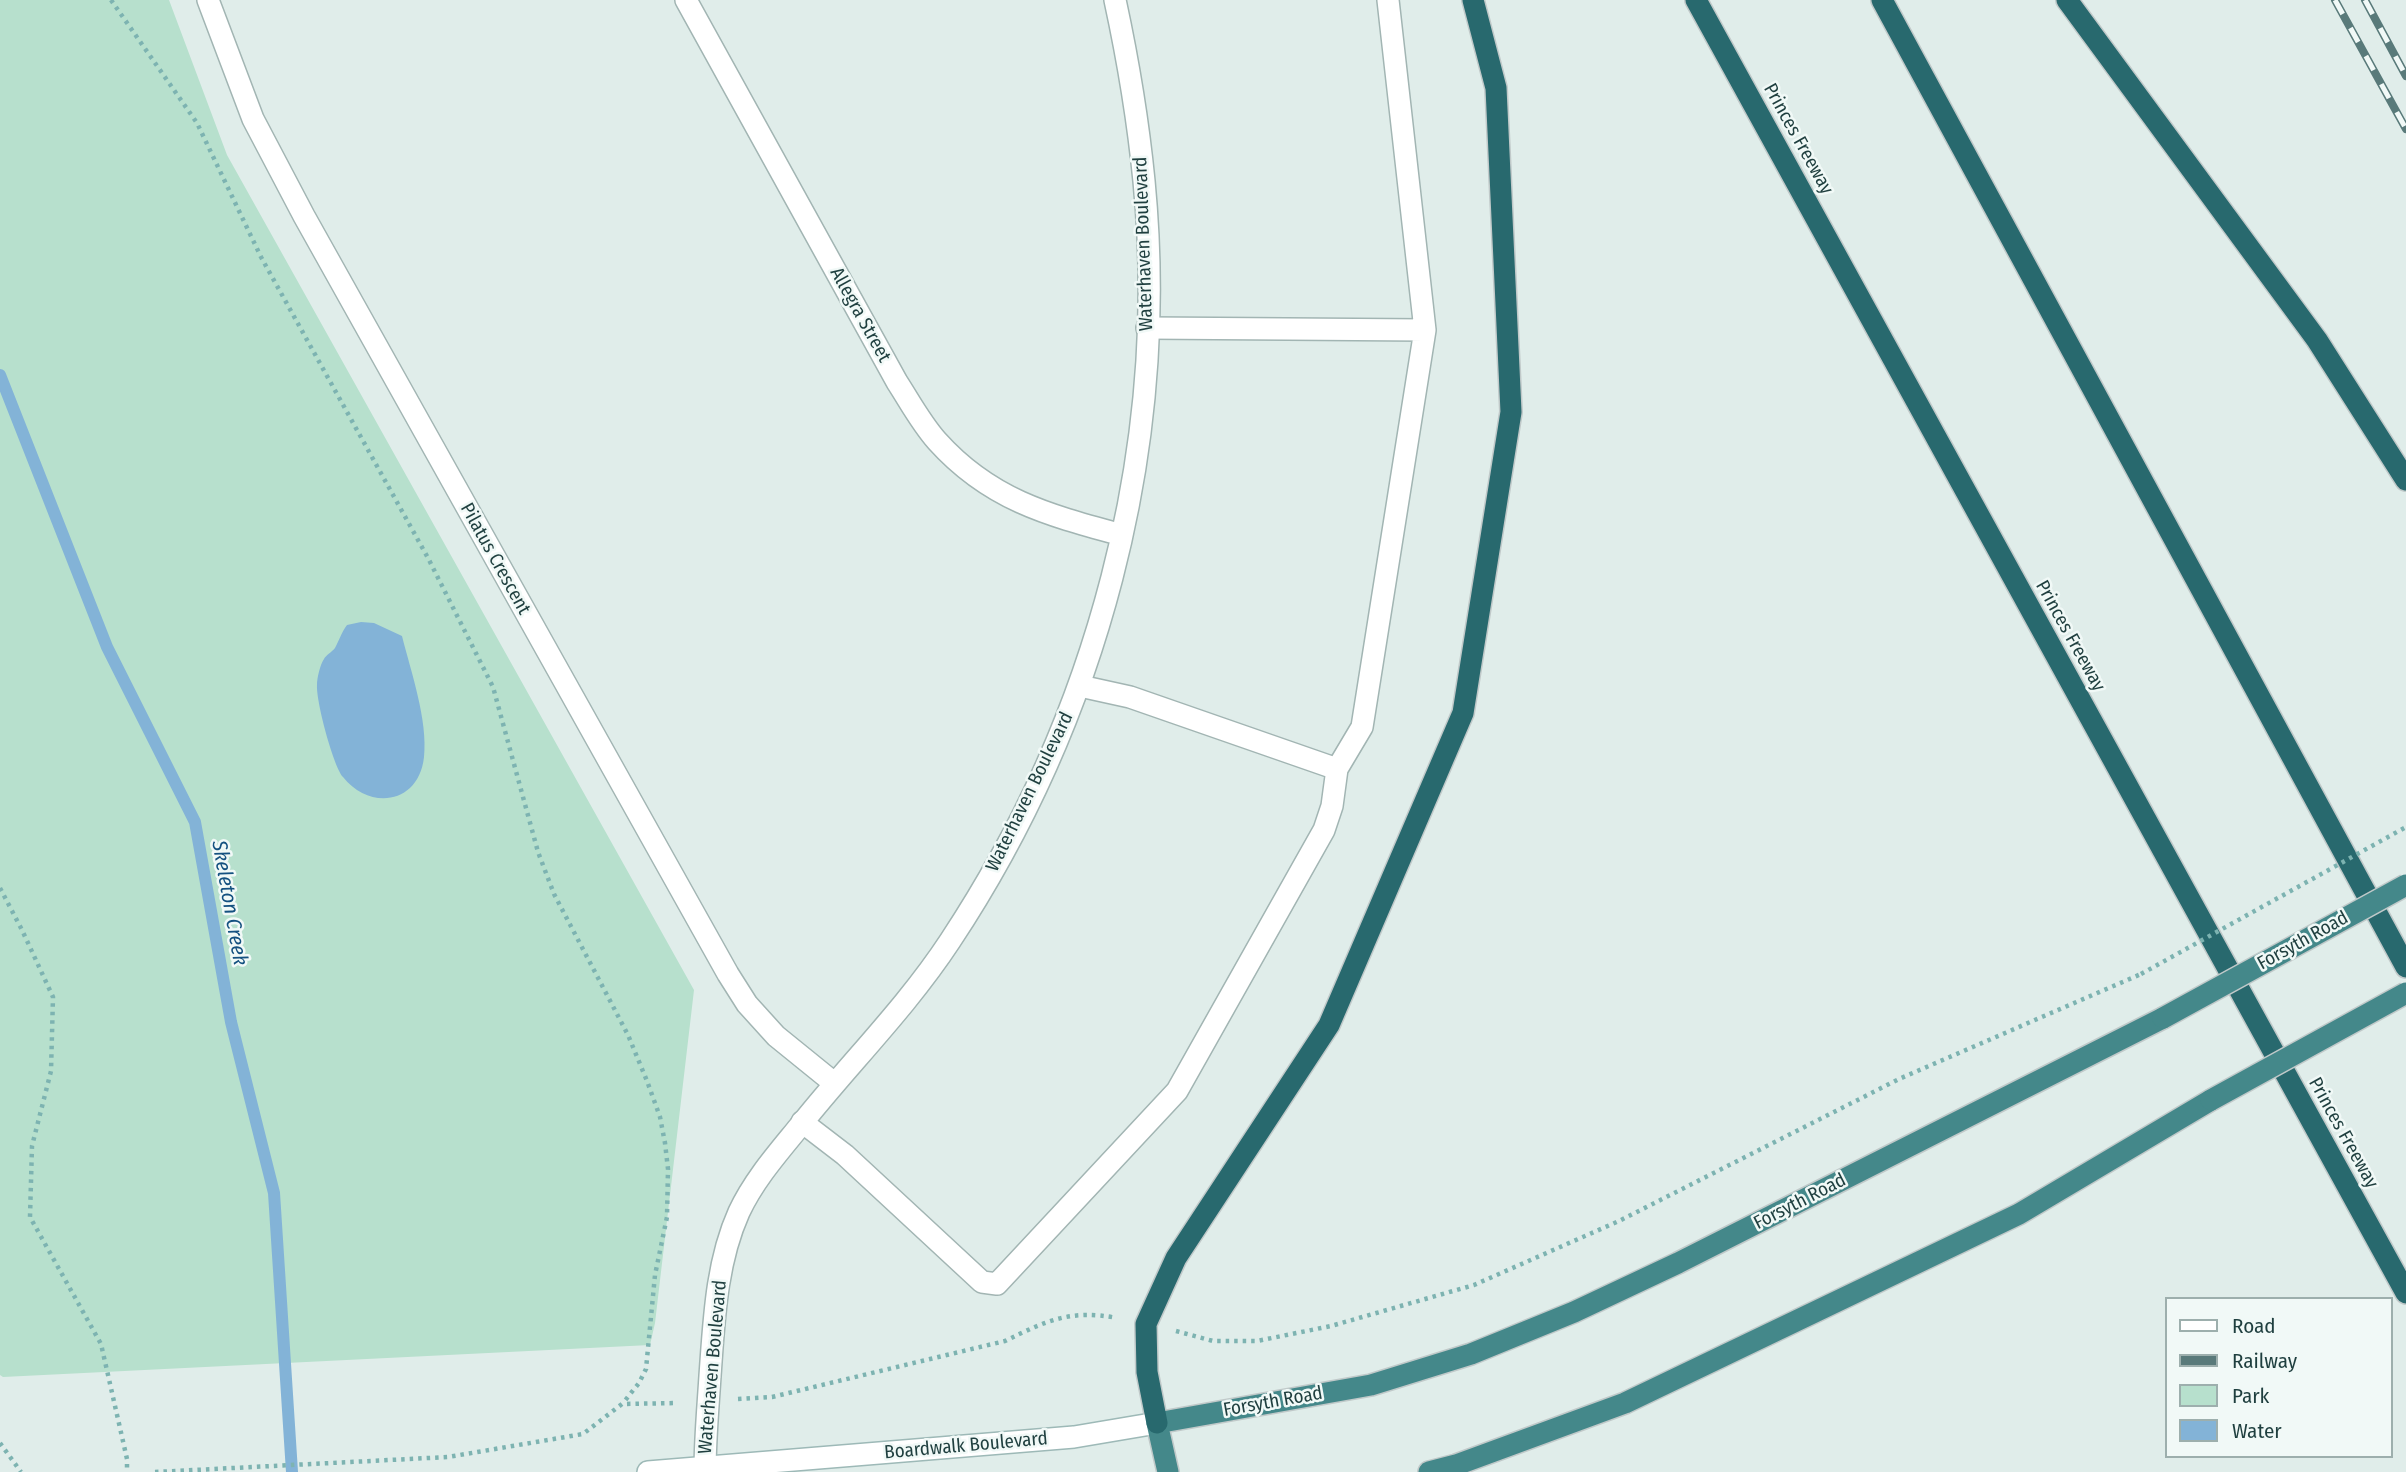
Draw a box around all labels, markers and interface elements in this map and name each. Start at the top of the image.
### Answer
street label: Princes Freeway [1758,80,1838,198]
street label: Waterhaven Boulevard [1130,156,1158,332]
street label: Allegra Street [825,264,895,366]
street label: Pilatus Crescent [455,499,535,619]
street label: Princes Freeway [2030,577,2110,695]
street label: Waterhaven Boulevard [981,709,1079,875]
water label: Skeleton Creek [206,839,252,967]
street label: Forsyth Road [2254,907,2352,975]
street label: Princes Freeway [2303,1074,2383,1192]
street label: Forsyth Road [1750,1169,1850,1235]
street label: Waterhaven Boulevard [694,1279,732,1455]
legend [2164,1297,2392,1458]
text: Road [2232,1313,2276,1339]
text: Railway [2232,1348,2297,1374]
street label: Forsyth Road [1222,1382,1324,1422]
text: Park [2232,1383,2269,1409]
text: Water [2232,1418,2282,1444]
street label: Boardwalk Boulevard [883,1428,1049,1464]

